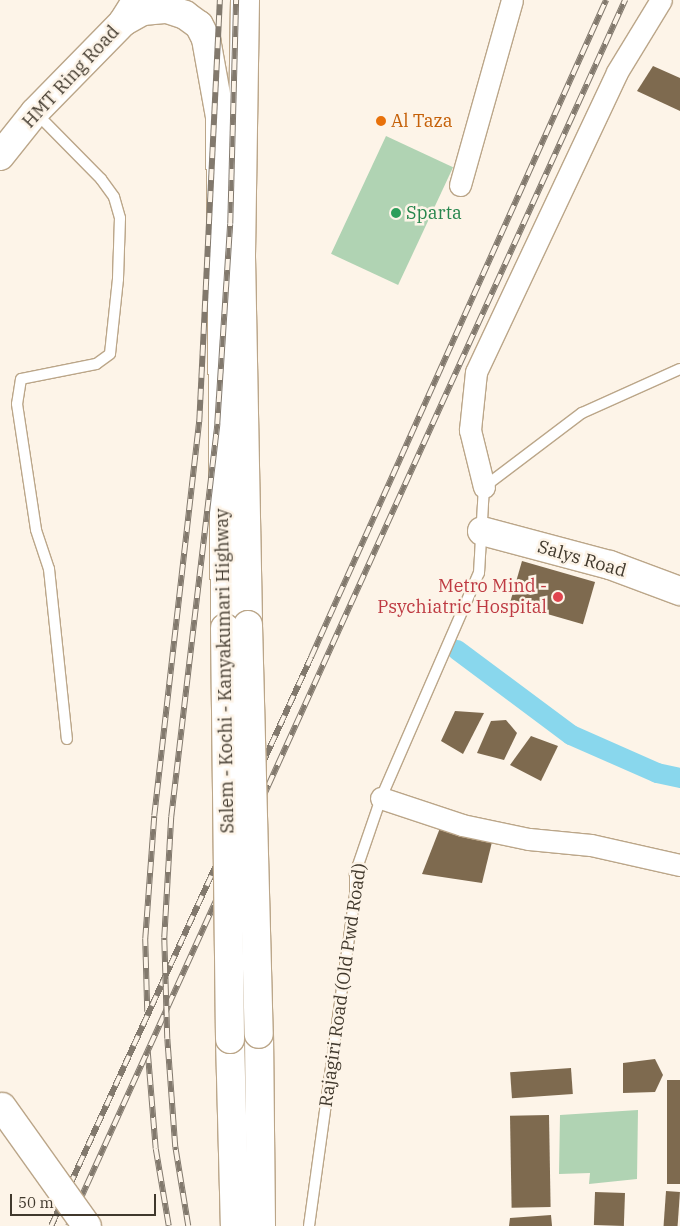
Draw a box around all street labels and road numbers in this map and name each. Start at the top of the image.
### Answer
street label: HMT Ring Road [18,21,124,133]
street label: Salem - Kochi - Kanyakumari Highway [211,508,239,834]
street label: Salys Road [535,536,629,582]
street label: Rajagiri Road (Old Pwd Road) [315,862,371,1108]

